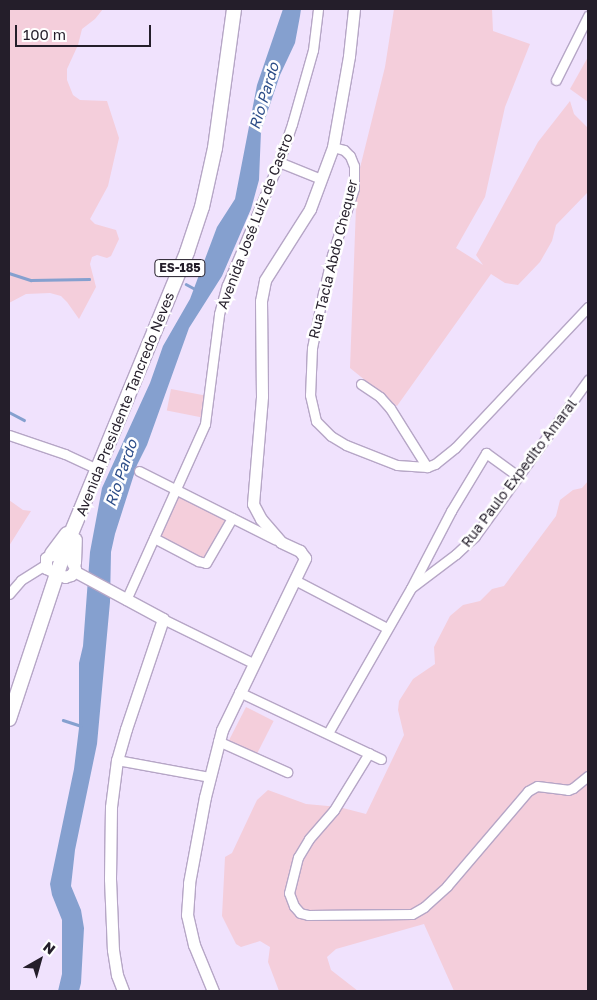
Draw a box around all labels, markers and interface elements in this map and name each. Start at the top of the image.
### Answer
scale bar [18,15,154,47]
text: 100 m [23,25,66,43]
water label: Rio Pardo [245,60,283,132]
street label: Avenida José Luiz de Castro [214,131,296,311]
street label: Rua Tacla Abdo Chequer [305,178,361,340]
road number: ES-185 [154,258,206,278]
street label: Avenida Presidente Tancredo Neves [72,290,178,518]
street label: Rua Paulo Expedito Amaral [458,396,580,550]
water label: Rio Pardo [101,437,141,509]
north arrow [15,935,65,985]
text: N [40,938,59,958]

